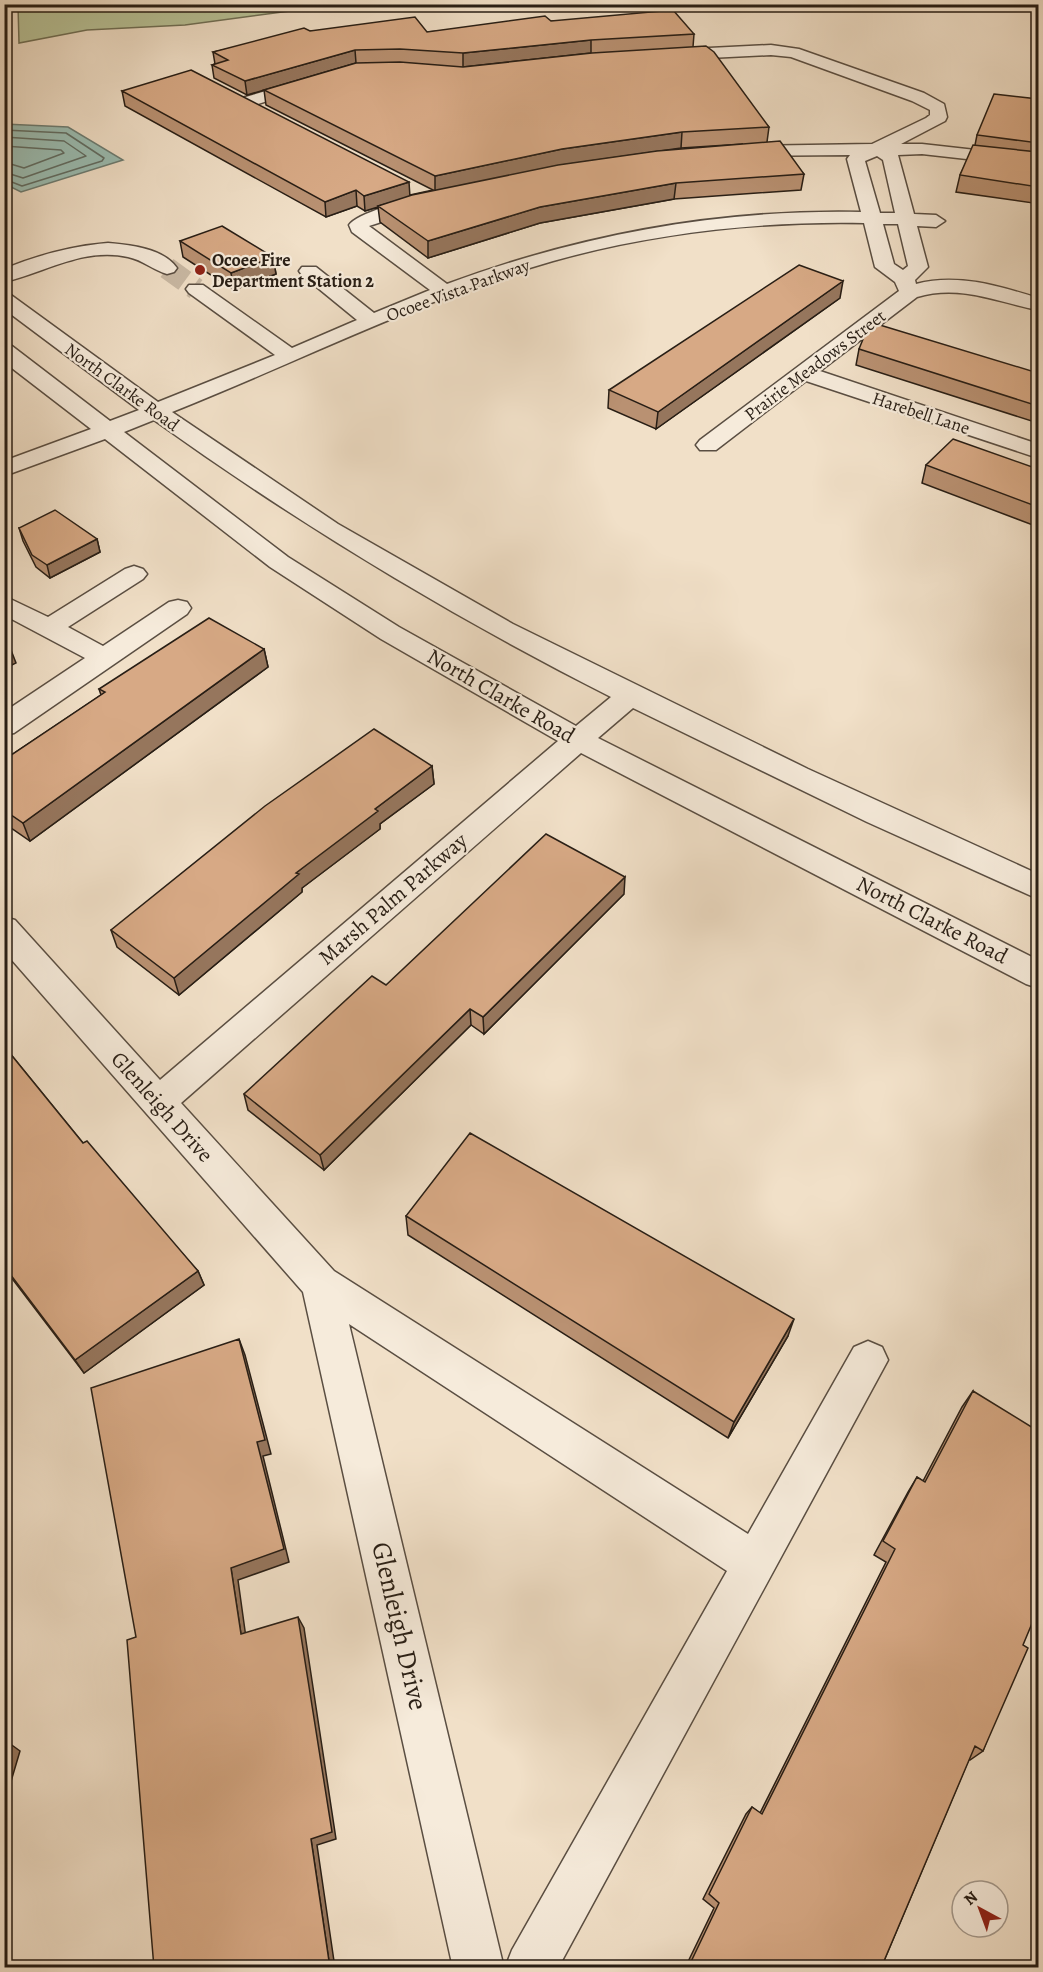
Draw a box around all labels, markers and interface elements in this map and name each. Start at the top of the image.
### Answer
place label: Ocoee Fire Department Station 2 [212,248,374,293]
street label: Ocoee Vista Parkway [383,253,534,327]
marker: Ocoee Fire Department Station 2 [193,263,207,277]
street label: Prairie Meadows Street [740,304,891,426]
street label: North Clarke Road [60,337,184,437]
street label: Harebell Lane [869,386,973,440]
street label: North Clarke Road [421,641,581,751]
street label: Marsh Palm Parkway [312,826,474,972]
street label: North Clarke Road [851,869,1013,971]
street label: Glenleigh Drive [104,1045,220,1169]
street label: Glenleigh Drive [363,1538,437,1714]
north arrow [950,1879,1010,1939]
text: N [959,1886,983,1911]

